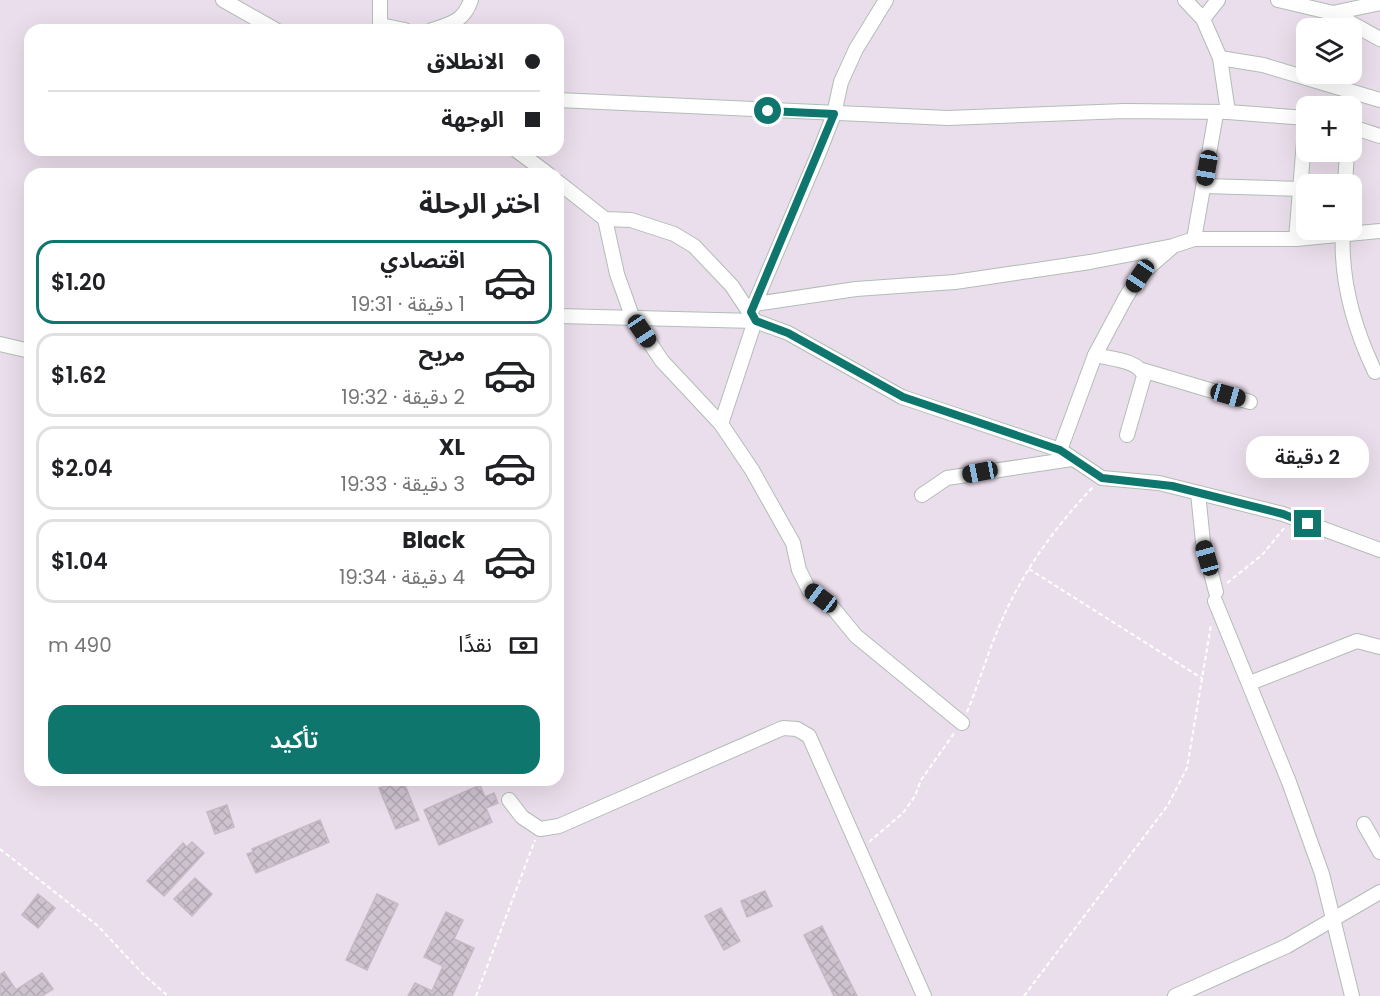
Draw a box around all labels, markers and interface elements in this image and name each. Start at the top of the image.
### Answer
map controls [1296,18,1362,240]
button: layers [1296,18,1362,84]
text: الانطلاق [427,46,504,77]
button: + [1296,96,1362,162]
route start [754,97,781,124]
text: الوجهة [441,104,504,135]
car [1195,149,1219,187]
button: − [1296,174,1362,240]
text: اختر الرحلة [419,185,540,222]
text: اقتصادي [380,245,465,276]
icon: car [483,255,537,309]
car [1122,256,1158,296]
text: $1.20 [51,267,106,298]
text: 1 دقيقة · 19:31 [351,290,465,318]
car [624,311,660,351]
text: مريح [419,338,465,369]
icon: car [483,348,537,402]
text: $1.62 [51,360,106,391]
car [1208,381,1248,409]
text: 2 دقيقة · 19:32 [341,383,465,411]
text: XL [439,432,465,463]
callout: 2 دقيقة [1246,437,1370,479]
icon: car [483,441,537,495]
text: 2 دقيقة [1275,443,1340,471]
text: $2.04 [51,453,113,484]
car [961,460,999,484]
text: 3 دقيقة · 19:33 [341,470,465,498]
route end [1294,510,1321,537]
text: Black [402,525,465,556]
icon: car [483,534,537,588]
car [1193,538,1221,578]
text: $1.04 [51,546,108,577]
text: 4 دقيقة · 19:34 [339,563,465,591]
car [801,580,841,616]
text: نقدًا [458,629,492,660]
icon: cash [507,629,540,662]
text: 490 m [48,631,112,659]
button: تأكيد [48,705,540,774]

